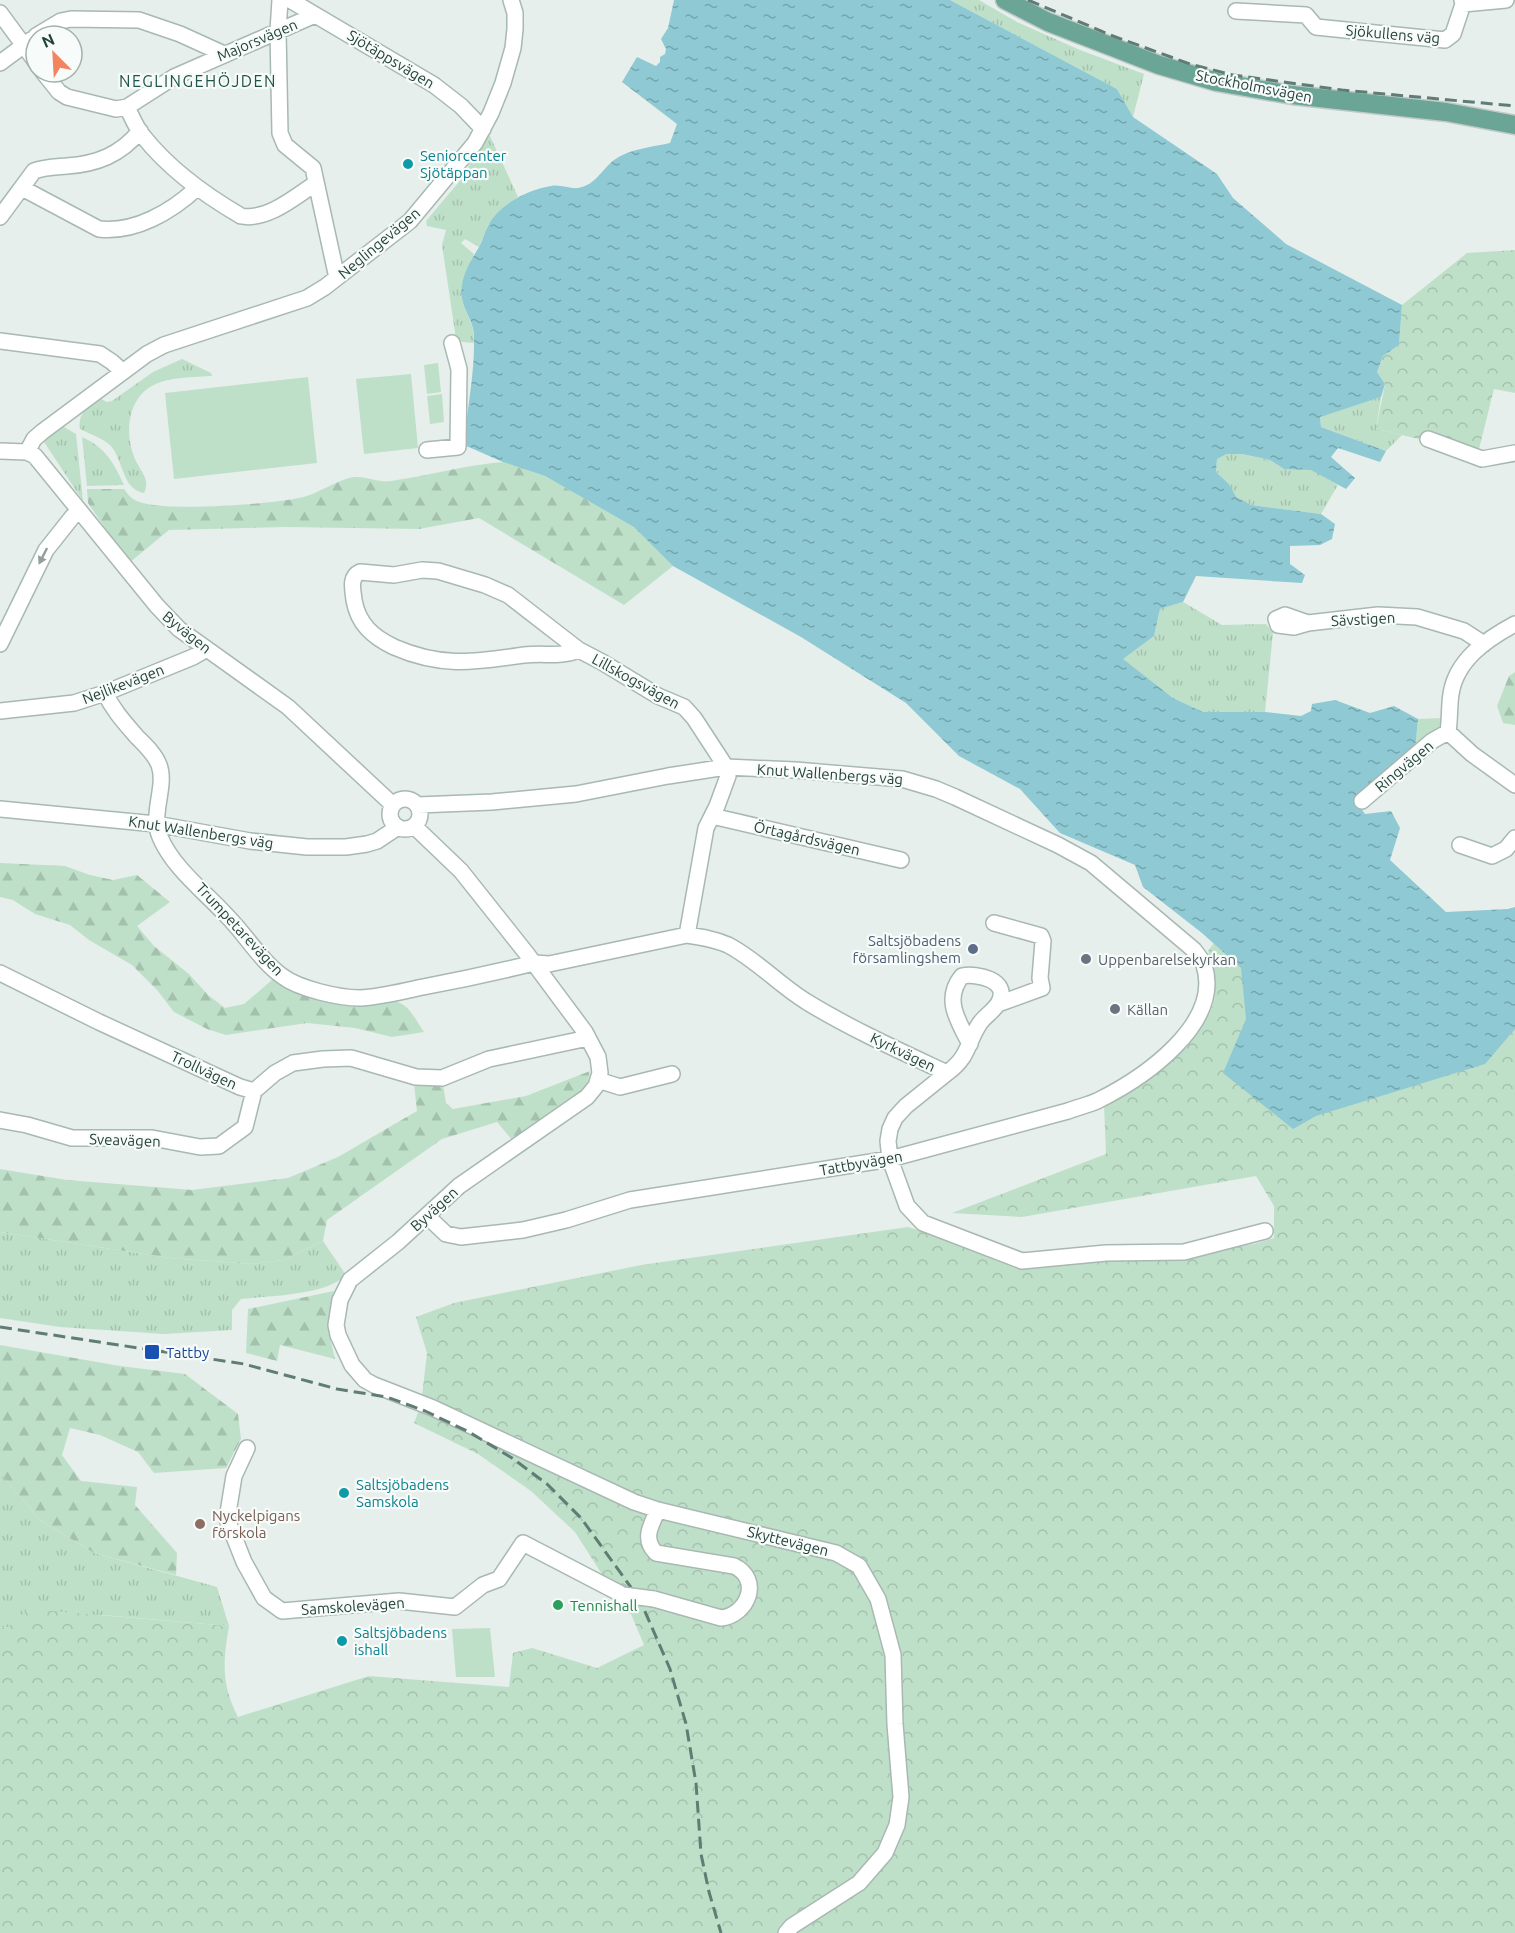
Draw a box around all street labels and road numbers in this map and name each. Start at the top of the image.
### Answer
street label: Majorsvägen [214,15,300,65]
street label: Sjökullens väg [1345,21,1441,47]
street label: Sjötäppsvägen [344,26,438,92]
street label: Stockholmsvägen [1194,66,1314,106]
street label: Neglingevägen [335,204,423,282]
street label: Byvägen [159,607,215,657]
street label: Sävstigen [1330,609,1396,629]
street label: Lillskogsvägen [589,650,683,712]
street label: Nejlikevägen [80,661,166,707]
street label: Ringvägen [1371,737,1437,795]
street label: Knut Wallenbergs väg [756,760,904,788]
street label: Knut Wallenbergs väg [127,812,275,852]
street label: Örtagårdsvägen [752,817,862,859]
street label: Trumpetarevägen [193,879,287,979]
street label: Kyrkvägen [868,1029,938,1075]
street label: Trollvägen [168,1047,240,1093]
street label: Sveavägen [89,1130,161,1150]
street label: Tattbyvägen [818,1147,904,1179]
street label: Byvägen [407,1183,461,1235]
street label: Skyttevägen [746,1523,830,1559]
street label: Samskolevägen [301,1594,405,1618]

